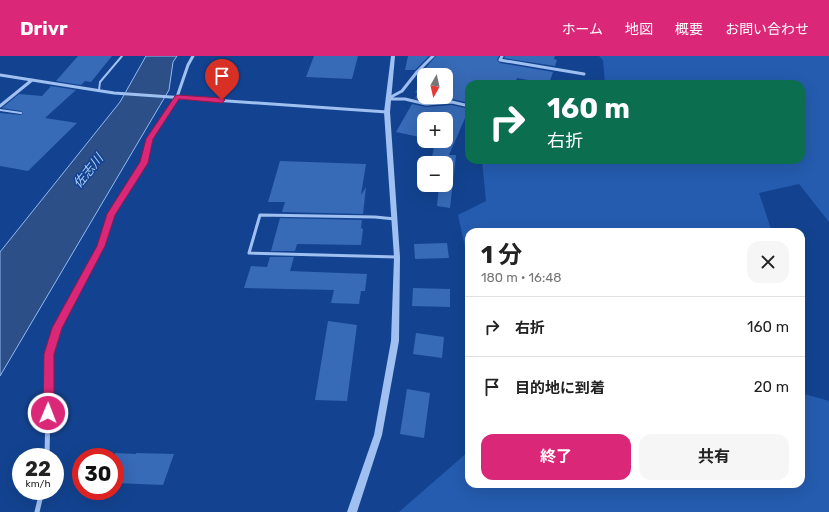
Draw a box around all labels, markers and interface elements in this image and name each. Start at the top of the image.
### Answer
text: Drivr [20,17,68,40]
text: ホーム [561,21,603,38]
text: 地図 [625,21,653,38]
text: 概要 [675,21,703,38]
text: お問い合わせ [725,21,809,38]
pin [205,59,239,100]
icon: arrive [211,65,233,87]
north arrow [417,68,453,104]
map controls [417,68,453,192]
text: 160 m [547,92,630,125]
icon: right [481,96,533,148]
button: + [417,112,453,148]
text: 右折 [547,130,583,152]
water label: 佐志川 [70,150,107,191]
button: − [417,156,453,192]
text: 1 分 [481,241,522,269]
button: close [747,241,789,283]
text: 180 m · 16:48 [481,270,562,285]
icon: right [481,316,503,338]
text: 160 m [747,318,789,336]
text: 右折 [515,319,545,337]
icon: arrive [481,376,503,398]
text: 20 m [754,378,789,396]
text: 目的地に到着 [515,379,605,397]
position arrow [27,392,69,434]
button: 終了 [481,434,631,480]
button: 共有 [639,434,789,480]
speed limit sign: 30 [72,448,124,500]
text: 22 [25,457,51,481]
text: km/h [26,478,50,490]

